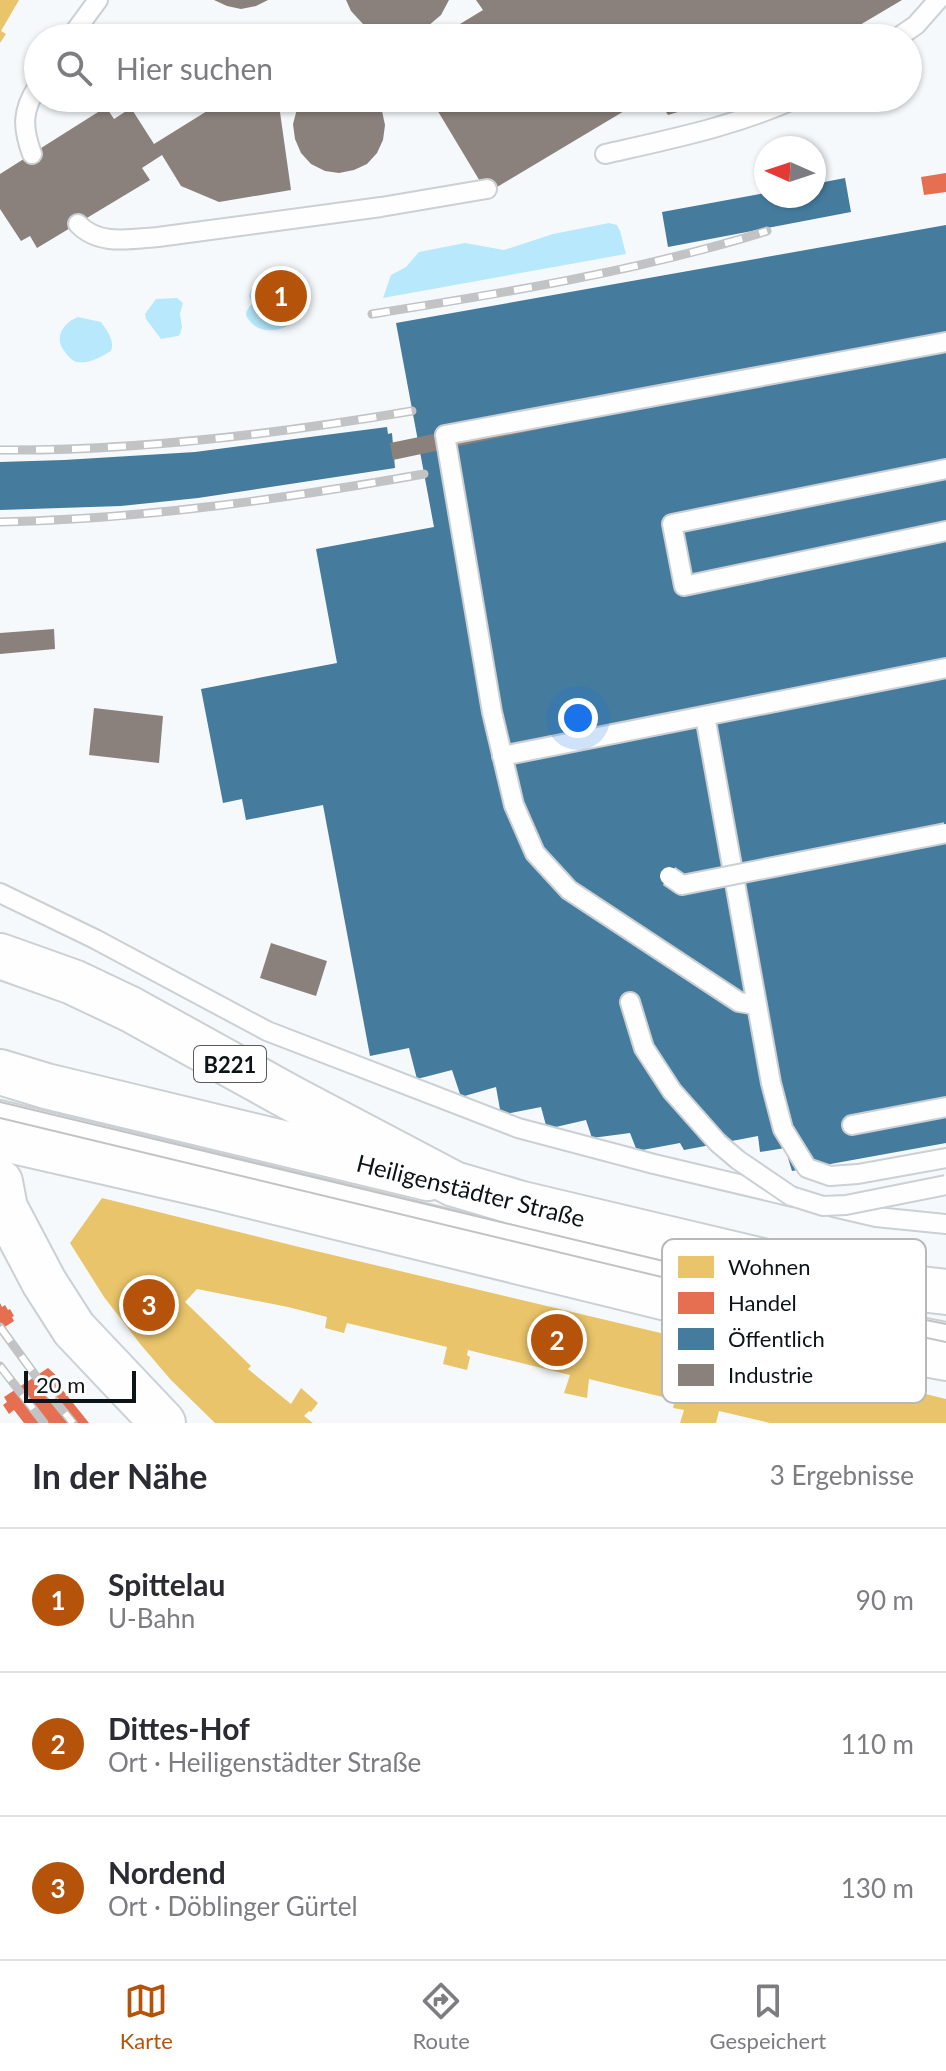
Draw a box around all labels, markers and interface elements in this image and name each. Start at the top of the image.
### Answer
search box [24,24,922,112]
icon: search [52,46,96,90]
text: Hier suchen [116,50,273,86]
north arrow [754,136,826,208]
pin: 1 [255,266,307,326]
your location [558,698,598,738]
road number: B221 [194,1046,266,1082]
street label: Heiligenstädter Straße [354,1148,588,1232]
legend [662,1239,926,1403]
text: Wohnen [728,1253,810,1280]
pin: 3 [123,1275,175,1335]
text: Handel [728,1289,797,1316]
pin: 2 [531,1310,583,1370]
text: Öffentlich [728,1325,825,1352]
text: Industrie [728,1361,813,1388]
scale bar [24,1367,136,1403]
text: 20 m [36,1371,85,1398]
text: In der Nähe [32,1455,207,1496]
text: 3 Ergebnisse [770,1459,914,1491]
text: Spittelau [108,1566,225,1602]
text: 1 [50,1584,66,1616]
text: 90 m [856,1584,914,1616]
text: U-Bahn [108,1602,195,1634]
text: Dittes-Hof [108,1710,250,1746]
text: 2 [50,1728,66,1760]
text: 110 m [841,1728,914,1760]
text: Ort · Heiligenstädter Straße [108,1746,421,1778]
text: Nordend [108,1854,226,1890]
text: 3 [50,1872,66,1904]
text: 130 m [841,1872,914,1904]
text: Ort · Döblinger Gürtel [108,1890,358,1922]
tab: Karte [120,1979,173,2054]
tab: Route [413,1979,470,2054]
tab: Gespeichert [710,1979,826,2054]

